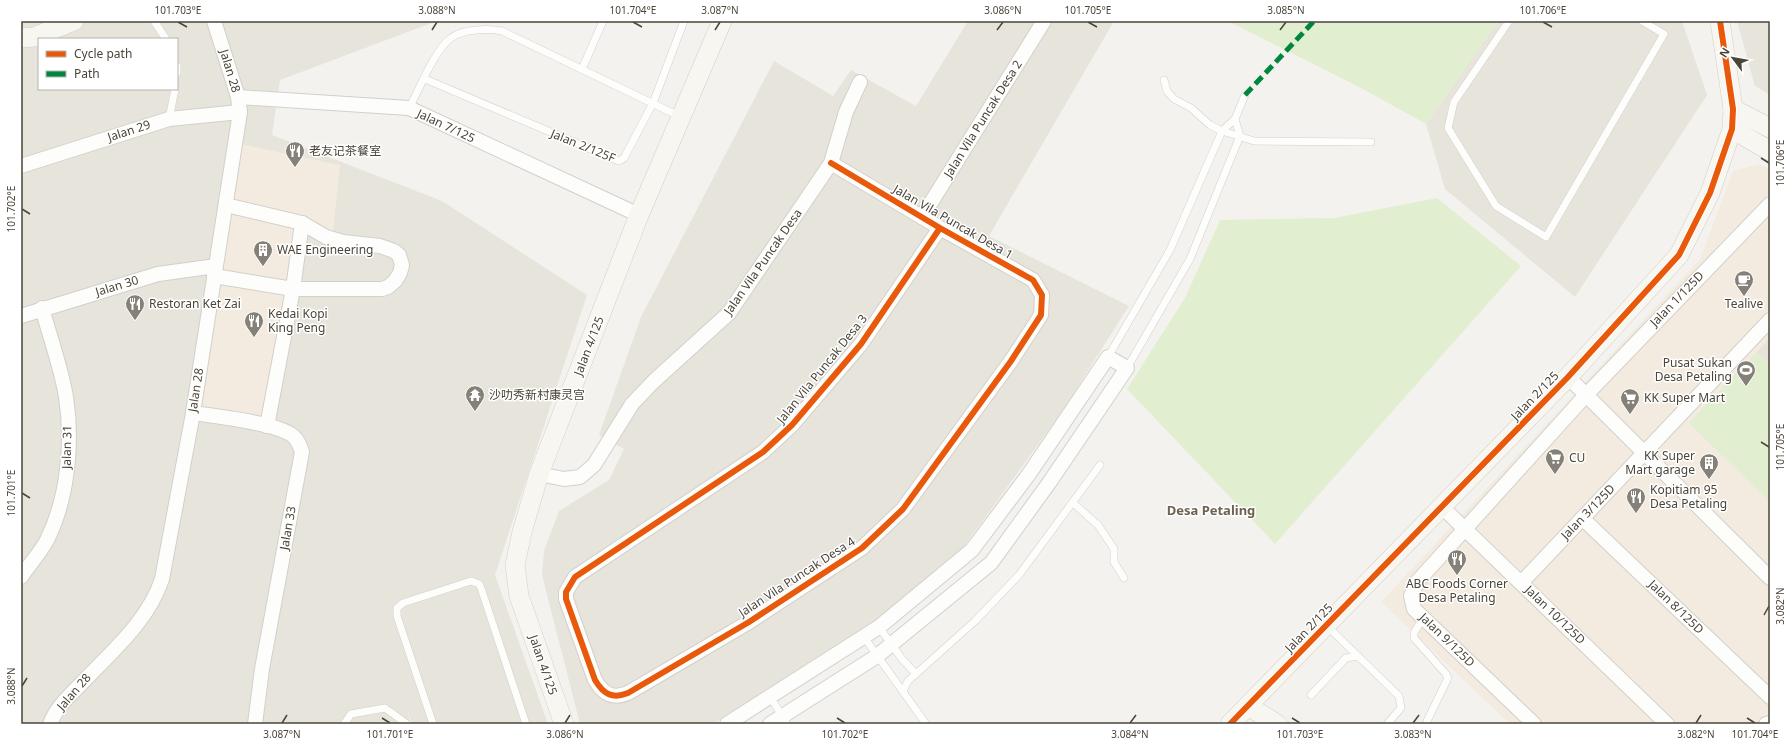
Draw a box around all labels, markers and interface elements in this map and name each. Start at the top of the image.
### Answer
text: 101.703°E [155,3,201,17]
text: 3.088°N [418,3,456,17]
text: 101.704°E [610,3,656,17]
text: 3.087°N [701,3,739,17]
text: 3.086°N [984,3,1022,17]
text: 101.705°E [1065,3,1111,17]
text: 3.085°N [1267,3,1305,17]
text: 101.706°E [1520,3,1566,17]
legend [38,38,178,90]
north arrow [1713,38,1753,78]
text: Cycle path [74,45,132,62]
text: N [1715,45,1733,60]
street label: Jalan 28 [216,46,245,95]
street label: Jalan Vila Puncak Desa 2 [939,57,1026,182]
text: Path [74,65,100,82]
street label: Jalan 7/125 [413,104,478,146]
street label: Jalan 29 [104,116,153,146]
street label: Jalan 2/125F [547,124,618,166]
restaurant icon: 老友记茶餐室 [284,140,306,168]
text: 101.706°E [1773,140,1787,186]
place label: 老友记茶餐室 [309,142,381,159]
street label: Jalan Vila Puncak Desa 1 [889,180,1016,263]
text: 101.702°E [4,186,18,232]
street label: Jalan Vila Puncak Desa [719,205,806,319]
building icon: WAE Engineering [252,239,274,267]
place label: WAE Engineering [277,241,374,258]
street label: Jalan 1/125D [1645,267,1708,331]
cafe icon: Tealive [1733,269,1755,297]
street label: Jalan 30 [92,271,141,300]
restaurant icon: Restoran Ket Zai [124,293,146,321]
place label: Restoran Ket Zai [149,295,241,312]
place label: Tealive [1725,295,1763,312]
place label: Kedai Kopi King Peng [268,305,328,336]
restaurant icon: Kedai Kopi King Peng [243,310,265,338]
street label: Jalan Vila Puncak Desa 3 [772,310,871,428]
street label: Jalan 4/125 [569,314,608,379]
place label: Pusat Sukan Desa Petaling [1655,354,1732,385]
sports icon: Pusat Sukan Desa Petaling [1735,359,1757,387]
street label: Jalan 28 [184,367,207,414]
street label: Jalan 2/125 [1506,367,1562,425]
temple icon: 沙叻秀新村康灵宫 [464,384,486,412]
place label: 沙叻秀新村康灵宫 [489,386,585,403]
supermarket icon: KK Super Mart [1619,387,1641,415]
place label: KK Super Mart [1644,389,1726,406]
text: 101.705°E [1773,424,1787,470]
street label: Jalan 31 [58,425,75,470]
supermarket icon: CU [1544,447,1566,475]
place label: KK Super Mart garage [1625,447,1695,478]
place label: CU [1569,449,1585,466]
building icon: KK Super Mart garage [1698,452,1720,480]
text: 101.701°E [4,470,18,516]
street label: Jalan 3/125D [1556,480,1619,544]
place label: Kopitiam 95 Desa Petaling [1650,481,1727,512]
restaurant icon: Kopitiam 95 Desa Petaling [1625,486,1647,514]
district label: Desa Petaling [1167,501,1255,519]
street label: Jalan 33 [275,505,300,552]
street label: Jalan Vila Puncak Desa 4 [734,532,858,621]
restaurant icon: ABC Foods Corner Desa Petaling [1446,548,1468,576]
place label: ABC Foods Corner Desa Petaling [1406,575,1508,606]
street label: Jalan 8/125D [1644,575,1708,638]
street label: Jalan 10/125D [1521,581,1589,648]
text: 3.082°N [1773,587,1787,625]
street label: Jalan 2/125 [1280,599,1336,657]
street label: Jalan 9/125D [1415,608,1479,671]
street label: Jalan 4/125 [525,632,562,697]
text: 3.088°N [4,667,18,705]
street label: Jalan 28 [52,669,95,715]
text: 3.087°N [263,727,301,741]
text: 101.701°E [367,727,413,741]
text: 3.086°N [546,727,584,741]
text: 101.702°E [822,727,868,741]
text: 3.084°N [1111,727,1149,741]
text: 101.703°E [1277,727,1323,741]
text: 3.083°N [1394,727,1432,741]
text: 3.082°N [1677,727,1715,741]
text: 101.704°E [1732,727,1778,741]

